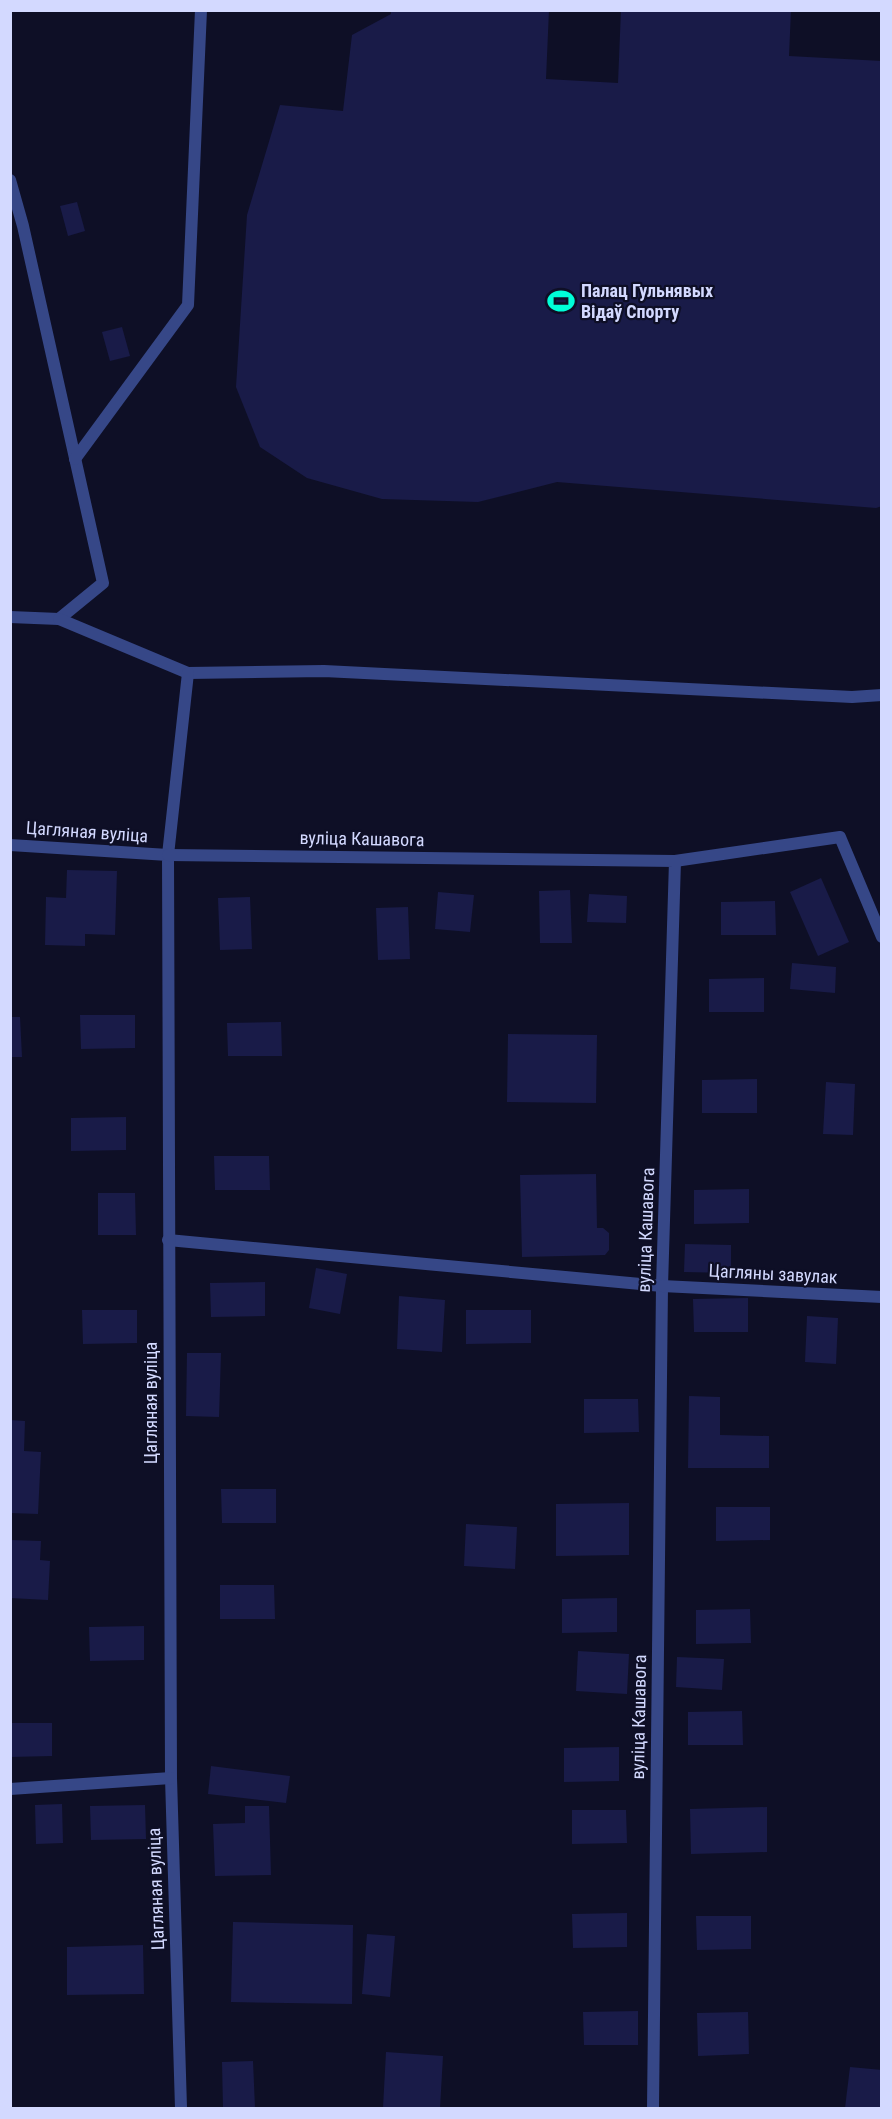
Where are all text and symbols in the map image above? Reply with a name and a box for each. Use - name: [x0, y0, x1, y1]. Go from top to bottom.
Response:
- place label: Палац Гульнявых Відаў Спорту: [581, 280, 713, 322]
- sports icon: Палац Гульнявых Відаў Спорту: [546, 286, 576, 316]
- street label: Цагляная вуліца: [25, 817, 149, 846]
- street label: вуліца Кашавога: [299, 827, 425, 850]
- street label: вуліца Кашавога: [633, 1167, 658, 1293]
- street label: Цагляны завулак: [708, 1260, 838, 1287]
- street label: Цагляная вуліца: [140, 1342, 161, 1464]
- street label: вуліца Кашавога: [627, 1654, 650, 1780]
- street label: Цагляная вуліца: [143, 1827, 168, 1951]

